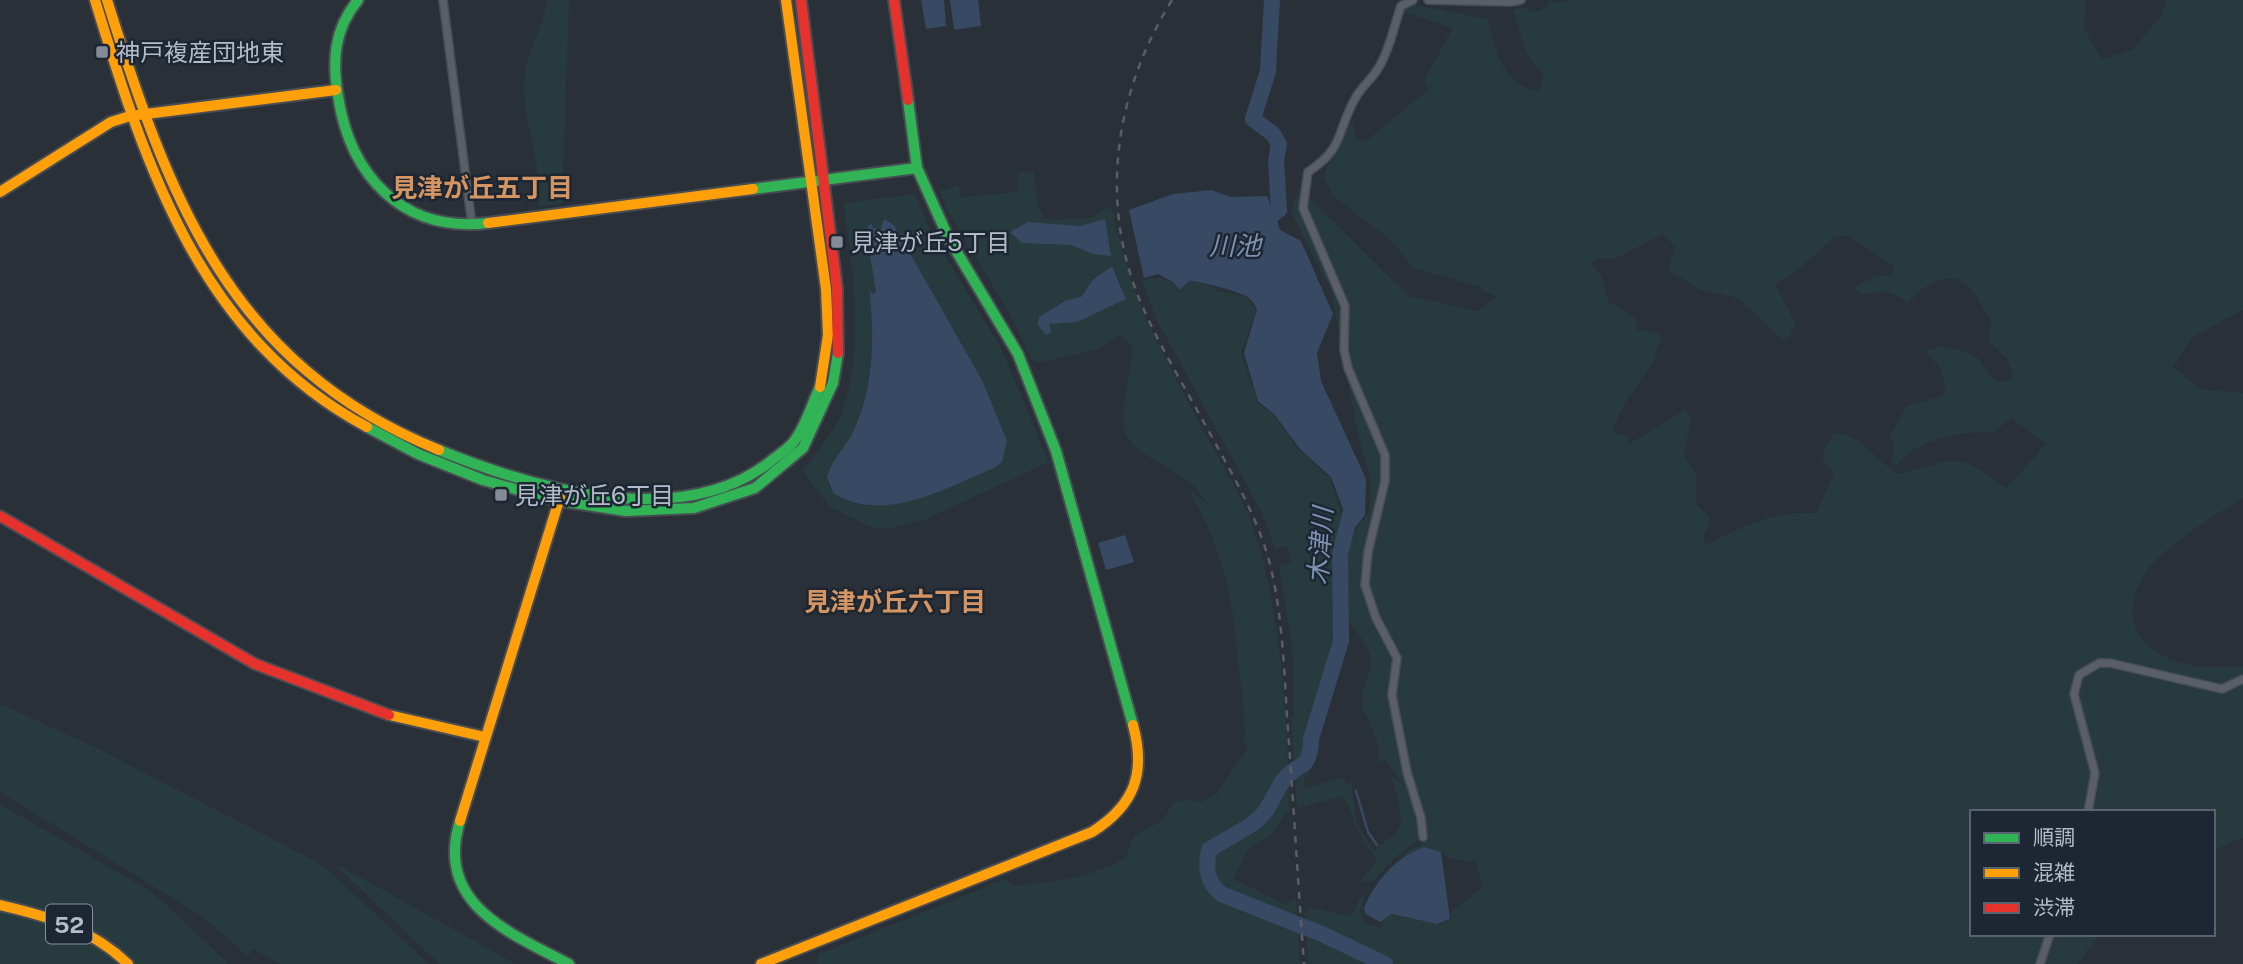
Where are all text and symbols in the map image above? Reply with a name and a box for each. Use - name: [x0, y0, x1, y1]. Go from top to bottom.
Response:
- place label: 神戸複産団地東: [116, 38, 284, 66]
- marker: 神戸複産団地東: [94, 44, 110, 60]
- district label: 見津が丘五丁目: [391, 172, 573, 203]
- place label: 見津が丘5丁目: [851, 228, 1010, 256]
- water label: 川池: [1209, 230, 1264, 261]
- marker: 見津が丘5丁目: [829, 234, 845, 250]
- place label: 見津が丘6丁目: [515, 481, 674, 509]
- marker: 見津が丘6丁目: [493, 487, 509, 503]
- water label: 木津川: [1302, 503, 1338, 586]
- district label: 見津が丘六丁目: [804, 586, 986, 617]
- legend: [1970, 810, 2215, 936]
- text: 順調: [2033, 825, 2075, 850]
- text: 混雑: [2033, 860, 2075, 885]
- text: 渋滞: [2033, 895, 2075, 920]
- road number: 52: [46, 904, 92, 944]

